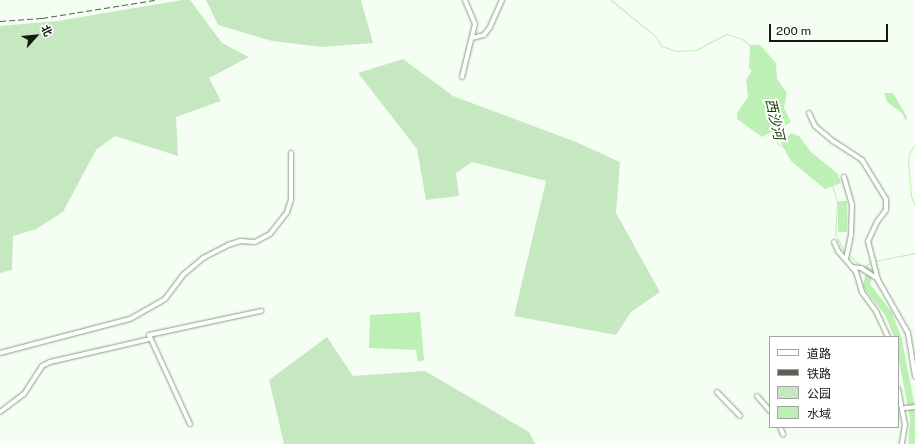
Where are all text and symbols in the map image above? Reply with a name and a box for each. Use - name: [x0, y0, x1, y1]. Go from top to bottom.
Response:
- north arrow: [16, 16, 56, 56]
- scale bar: [771, 16, 890, 42]
- text: 北: [39, 23, 55, 38]
- text: 200 m: [776, 24, 811, 38]
- water label: 西沙河: [762, 97, 788, 141]
- legend: [769, 336, 899, 428]
- text: 道路: [807, 347, 831, 361]
- text: 铁路: [807, 367, 831, 381]
- text: 公园: [807, 387, 831, 401]
- text: 水域: [807, 407, 831, 421]

